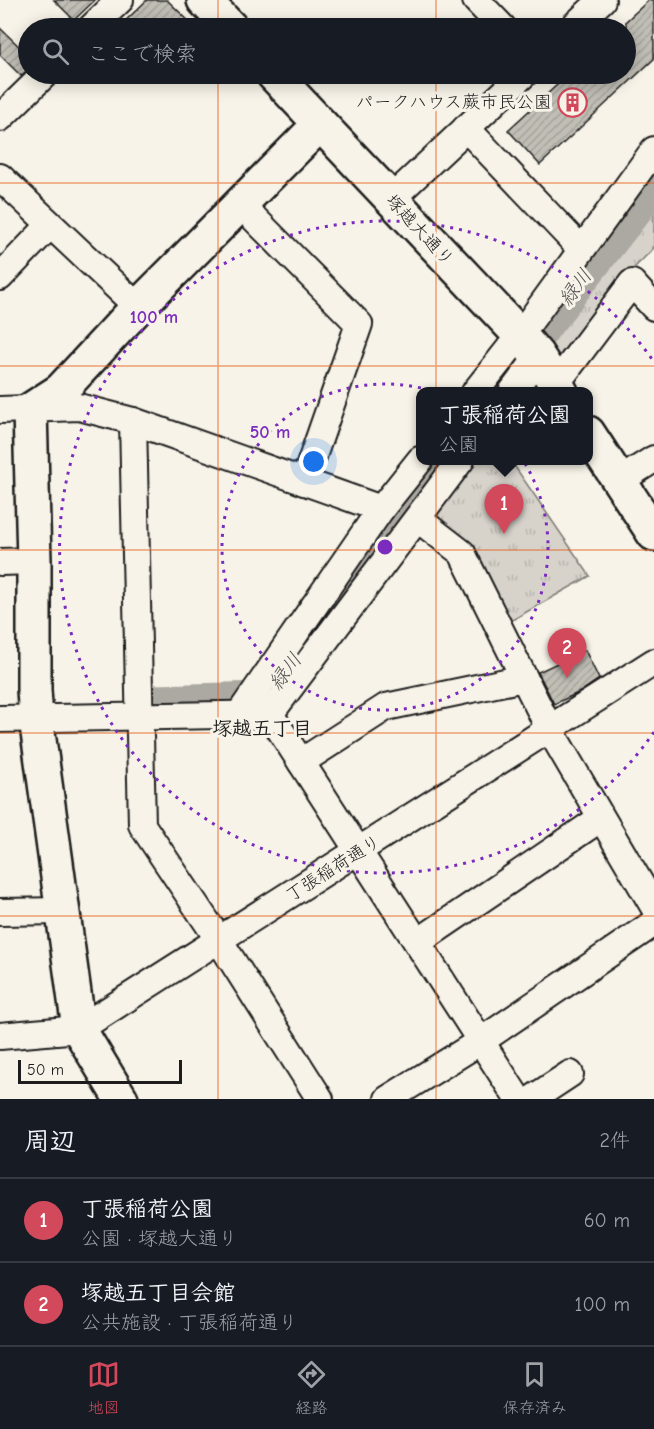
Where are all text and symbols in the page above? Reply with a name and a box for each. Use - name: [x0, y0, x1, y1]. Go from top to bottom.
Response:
- search box: [18, 18, 636, 84]
- icon: search: [39, 35, 72, 68]
- text: ここで検索: [87, 41, 197, 67]
- building icon: パークハウス蕨市民公園: [557, 86, 589, 118]
- place label: パークハウス蕨市民公園: [355, 92, 552, 113]
- street label: 塚越大通り: [381, 190, 458, 270]
- water label: 緑川: [554, 264, 597, 310]
- text: 100 m: [130, 307, 178, 328]
- popup: [416, 387, 593, 465]
- text: 丁張稲荷公園: [438, 402, 571, 428]
- text: 50 m: [250, 422, 290, 443]
- text: 公園: [438, 433, 478, 456]
- your location: [299, 447, 328, 476]
- pin: 1: [484, 484, 524, 534]
- centre of rings: [375, 537, 395, 557]
- pin: 2: [548, 628, 586, 678]
- water label: 緑川: [264, 648, 307, 694]
- district label: 塚越五丁目: [212, 717, 312, 740]
- street label: 丁張稲荷通り: [282, 831, 385, 906]
- scale bar: [18, 1057, 182, 1084]
- text: 50 m: [27, 1061, 64, 1079]
- text: 周辺: [24, 1127, 76, 1157]
- text: 2件: [600, 1129, 630, 1152]
- text: 丁張稲荷公園: [81, 1196, 213, 1222]
- text: 1: [40, 1209, 47, 1232]
- text: 60 m: [584, 1209, 630, 1232]
- text: 公園 · 塚越大通り: [81, 1227, 238, 1250]
- text: 塚越五丁目会館: [81, 1280, 235, 1306]
- text: 2: [39, 1293, 48, 1316]
- text: 100 m: [575, 1293, 630, 1316]
- text: 公共施設 · 丁張稲荷通り: [81, 1311, 298, 1334]
- tab: 地図: [87, 1358, 120, 1418]
- tab: 経路: [295, 1358, 328, 1418]
- tab: 保存済み: [503, 1358, 567, 1418]

